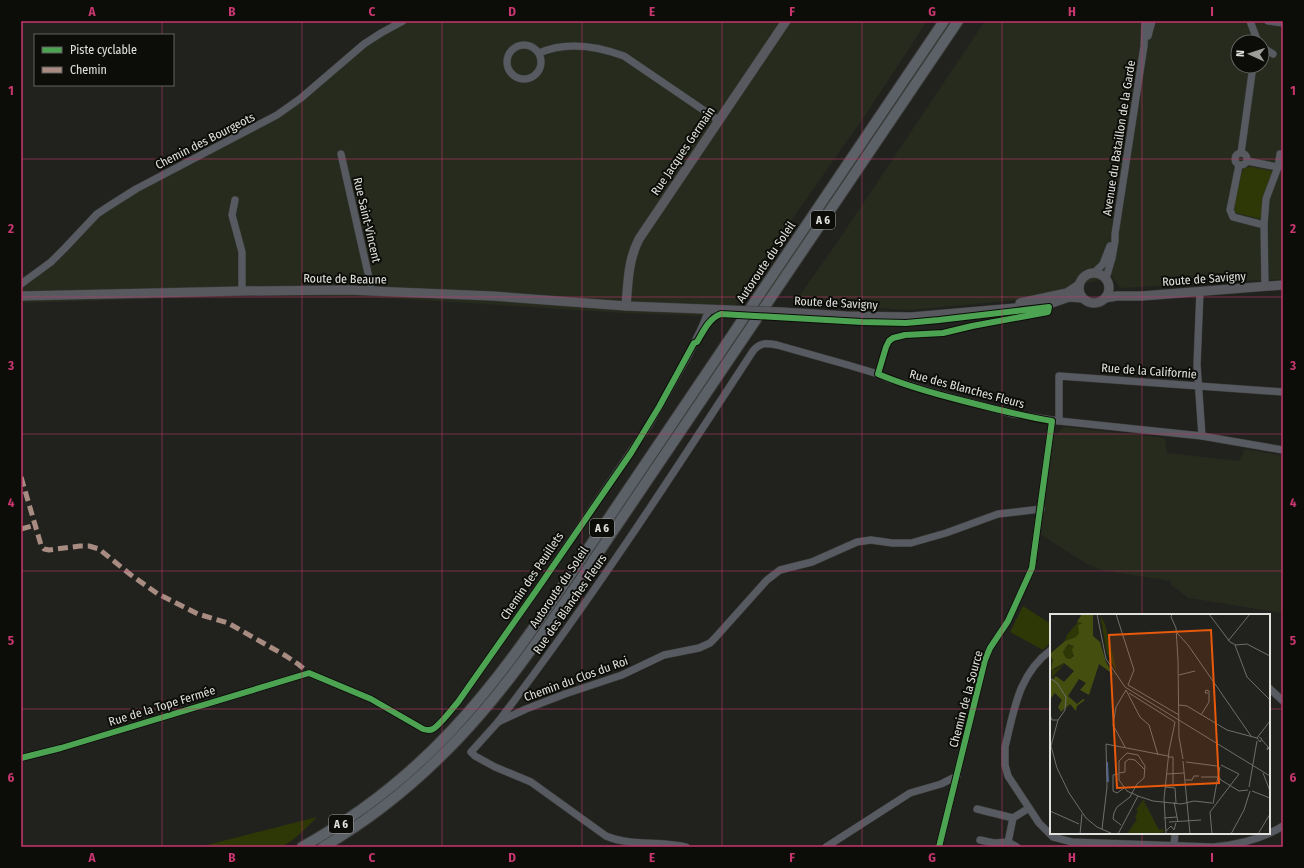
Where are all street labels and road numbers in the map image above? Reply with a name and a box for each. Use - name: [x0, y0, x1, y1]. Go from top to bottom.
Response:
- street label: Avenue du Bataillon de la Garde: [1100, 59, 1138, 217]
- street label: Rue Jacques Germain: [648, 104, 718, 198]
- street label: Chemin des Bourgeots: [153, 110, 257, 172]
- street label: Rue Saint-Vincent: [350, 176, 384, 264]
- road number: A 6: [811, 211, 835, 229]
- street label: Autoroute du Soleil: [734, 219, 798, 305]
- street label: Route de Savigny: [1162, 269, 1247, 289]
- street label: Route de Beaune: [303, 271, 387, 287]
- street label: Route de Savigny: [794, 294, 879, 312]
- street label: Rue de la Californie: [1101, 361, 1197, 381]
- street label: Rue des Blanches Fleurs: [908, 367, 1026, 411]
- road number: A 6: [590, 519, 614, 537]
- street label: Chemin des Peuillets: [498, 530, 566, 622]
- street label: Autoroute du Soleil: [527, 544, 591, 630]
- street label: Rue des Blanches Fleurs: [530, 551, 610, 657]
- street label: Chemin de la Source: [946, 649, 986, 749]
- street label: Chemin du Clos du Roi: [522, 654, 630, 704]
- street label: Rue de la Tope Fermée: [107, 683, 217, 729]
- road number: A 6: [329, 815, 353, 833]

